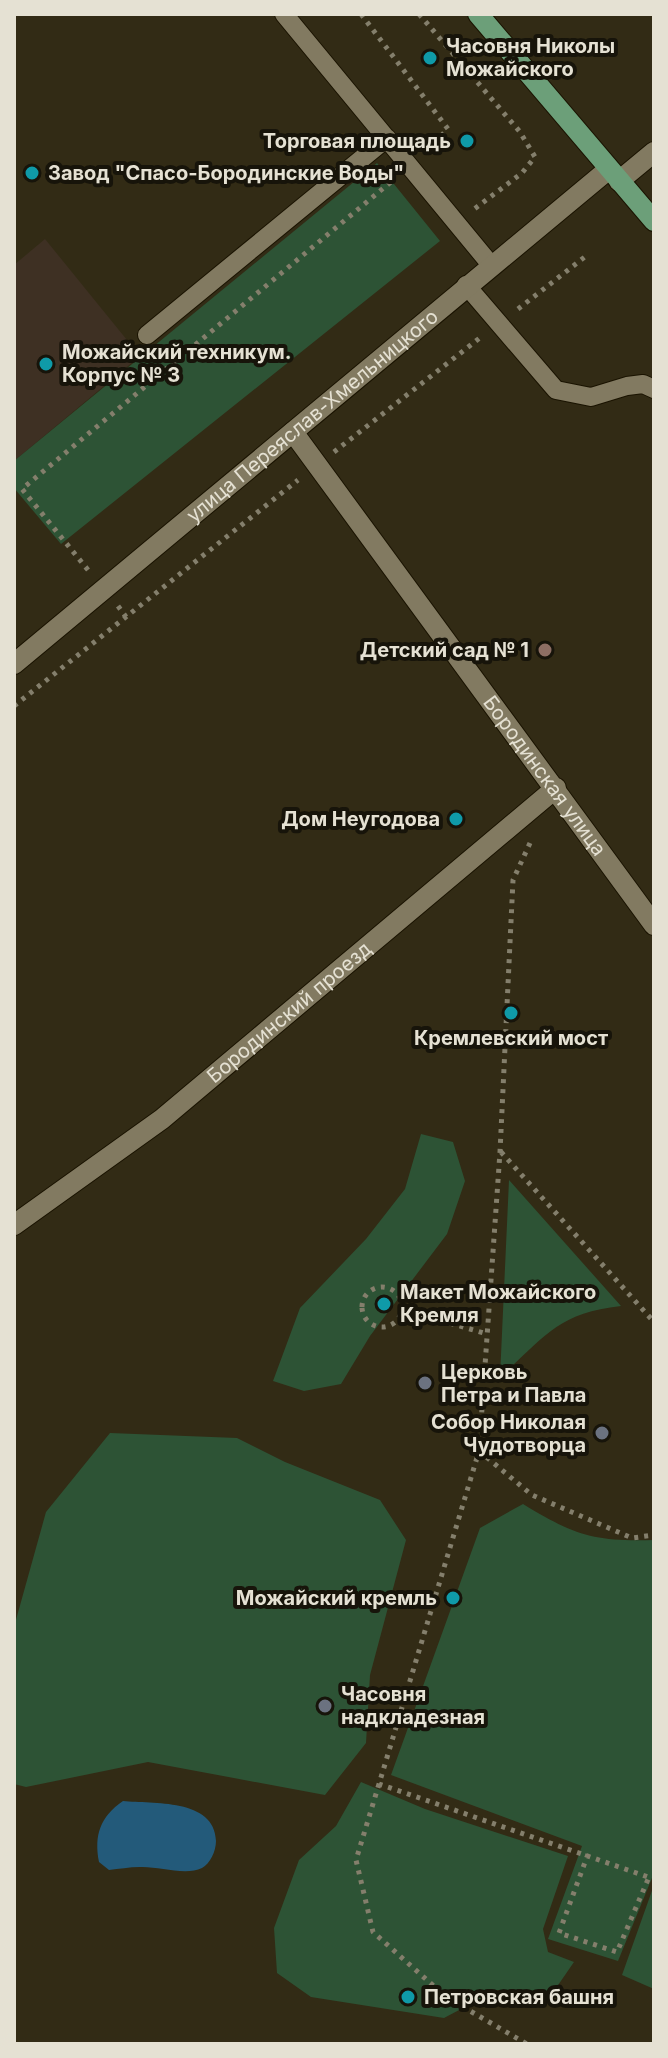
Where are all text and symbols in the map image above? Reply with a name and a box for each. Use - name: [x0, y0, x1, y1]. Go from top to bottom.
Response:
- place label: Часовня Николы Можайского: [446, 34, 615, 81]
- marker: Часовня Николы Можайского: [421, 49, 439, 67]
- place label: Торговая площадь: [263, 129, 451, 153]
- marker: Торговая площадь: [458, 132, 476, 150]
- place label: Завод "Спасо-Бородинские Воды": [48, 161, 404, 185]
- marker: Завод "Спасо-Бородинские Воды": [23, 164, 41, 182]
- street label: улица Переяслав-Хмельницкого: [182, 304, 443, 527]
- place label: Можайский техникум. Корпус № 3: [62, 340, 291, 387]
- marker: Можайский техникум. Корпус № 3: [37, 355, 55, 373]
- place label: Детский сад № 1: [360, 638, 529, 662]
- marker: Детский сад № 1: [536, 641, 554, 659]
- street label: Бородинская улица: [478, 691, 611, 860]
- place label: Дом Неугодова: [281, 807, 440, 831]
- marker: Дом Неугодова: [447, 810, 465, 828]
- street label: Бородинский проезд: [202, 936, 376, 1088]
- marker: Кремлевский мост: [502, 1004, 520, 1022]
- place label: Кремлевский мост: [414, 1026, 608, 1050]
- place label: Макет Можайского Кремля: [400, 1280, 596, 1327]
- marker: Макет Можайского Кремля: [375, 1295, 393, 1313]
- place label: Церковь Петра и Павла: [441, 1360, 586, 1407]
- marker: Церковь Петра и Павла: [416, 1374, 434, 1392]
- place label: Собор Николая Чудотворца: [431, 1410, 586, 1457]
- marker: Собор Николая Чудотворца: [593, 1424, 611, 1442]
- place label: Можайский кремль: [236, 1586, 437, 1610]
- marker: Можайский кремль: [444, 1589, 462, 1607]
- place label: Часовня надкладезная: [341, 1682, 485, 1729]
- marker: Часовня надкладезная: [316, 1697, 334, 1715]
- place label: Петровская башня: [424, 1985, 614, 2009]
- marker: Петровская башня: [399, 1988, 417, 2006]

